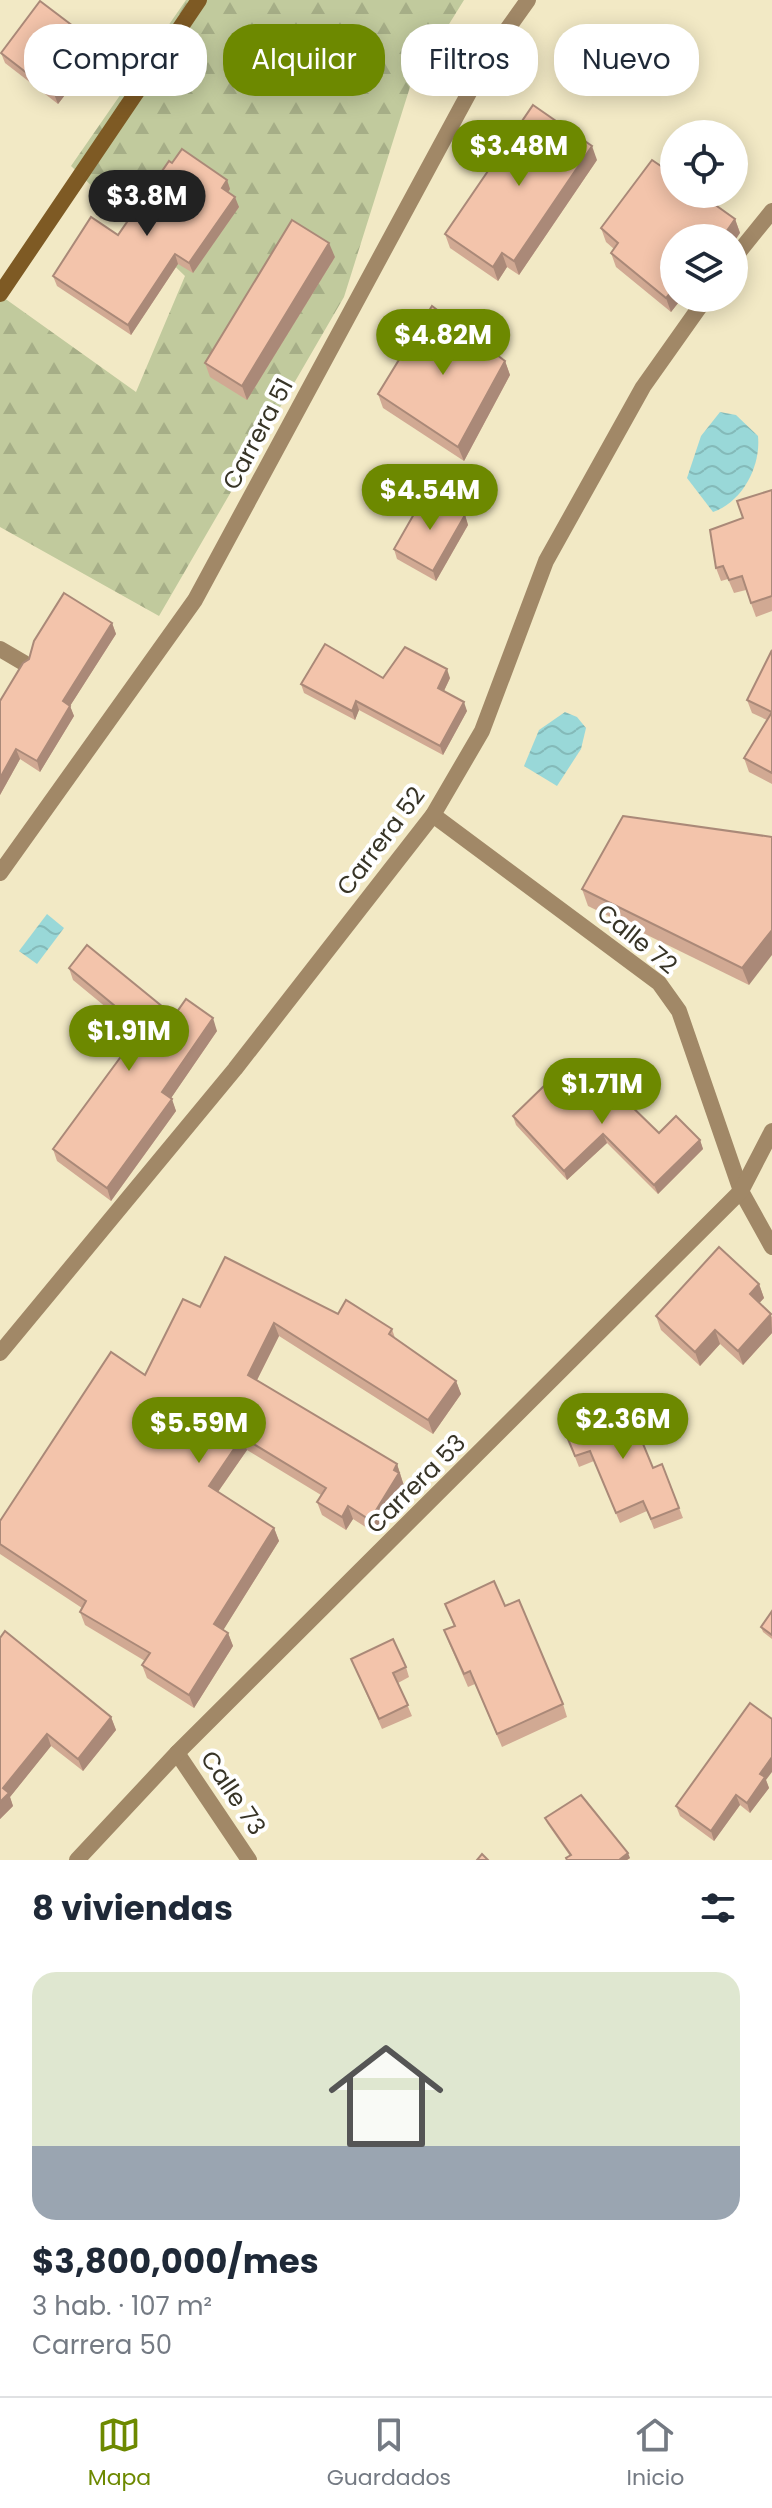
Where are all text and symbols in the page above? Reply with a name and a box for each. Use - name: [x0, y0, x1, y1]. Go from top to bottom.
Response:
- chip: Comprar: [24, 24, 207, 96]
- chip: Alquilar: [223, 24, 385, 96]
- chip: Filtros: [401, 24, 538, 96]
- chip: Nuevo: [554, 24, 699, 96]
- pin: $3.48M: [454, 120, 584, 188]
- map controls: [660, 120, 748, 312]
- button: locate: [660, 120, 748, 208]
- text: $3.48M: [470, 128, 568, 164]
- pin: $3.8M: [91, 170, 203, 238]
- text: $3.8M: [107, 178, 187, 214]
- button: layers: [660, 224, 748, 312]
- pin: $4.82M: [378, 309, 508, 377]
- text: $4.82M: [394, 317, 492, 353]
- street label: Carrera 51: [214, 372, 301, 495]
- pin: $4.54M: [365, 464, 495, 532]
- text: $4.54M: [380, 472, 480, 508]
- street label: Carrera 52: [329, 780, 432, 902]
- street label: Calle 72: [590, 896, 685, 981]
- pin: $1.91M: [64, 1005, 194, 1073]
- text: $1.91M: [87, 1013, 171, 1049]
- pin: $1.71M: [537, 1058, 667, 1126]
- text: $1.71M: [561, 1066, 643, 1102]
- pin: $2.36M: [558, 1393, 688, 1461]
- pin: $5.59M: [134, 1397, 264, 1465]
- text: $2.36M: [575, 1401, 671, 1437]
- text: $5.59M: [150, 1405, 248, 1441]
- street label: Carrera 53: [359, 1427, 473, 1541]
- street label: Calle 73: [193, 1744, 274, 1841]
- text: 8 viviendas: [32, 1884, 233, 1932]
- icon: filters: [696, 1886, 740, 1930]
- icon: home: [314, 2024, 458, 2168]
- text: $3,800,000/mes: [32, 2237, 319, 2285]
- text: 3 hab. · 107 m²: [32, 2288, 212, 2324]
- text: Carrera 50: [32, 2327, 172, 2363]
- tab: Mapa: [88, 2413, 151, 2494]
- tab: Guardados: [327, 2413, 451, 2494]
- tab: Inicio: [627, 2413, 684, 2494]

